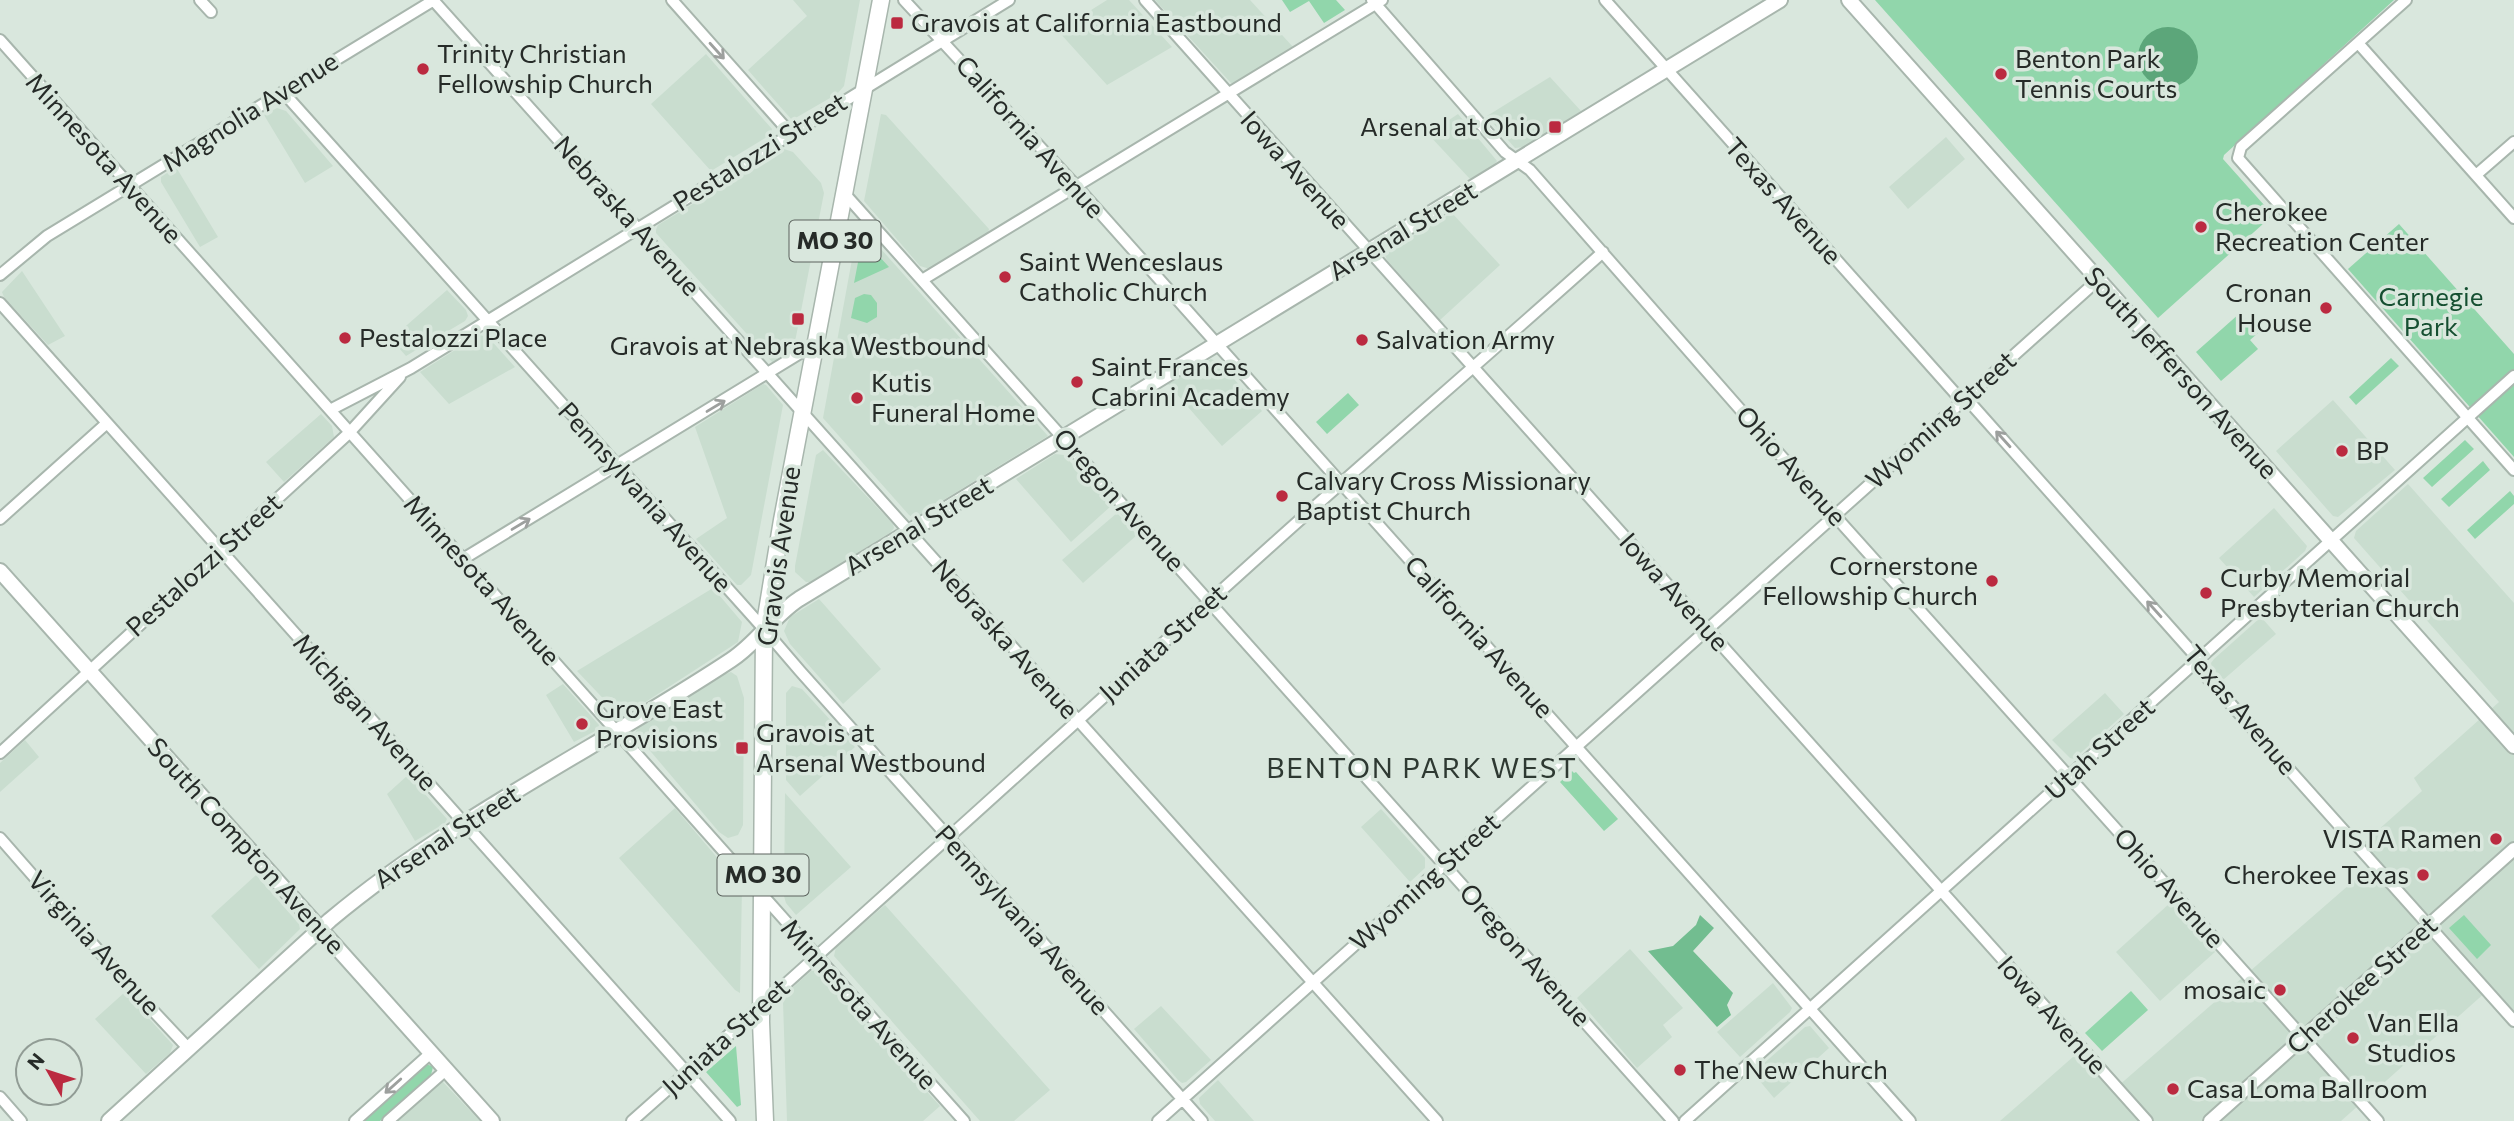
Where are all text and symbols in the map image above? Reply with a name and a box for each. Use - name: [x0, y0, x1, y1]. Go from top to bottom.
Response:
- place label: Gravois at California Eastbound: [911, 6, 1282, 37]
- marker: Gravois at California Eastbound: [889, 15, 905, 31]
- place label: Trinity Christian Fellowship Church: [437, 37, 653, 98]
- one-way arrow: [709, 42, 725, 60]
- place label: Benton Park Tennis Courts: [2015, 42, 2177, 103]
- street label: Magnolia Avenue: [156, 44, 343, 177]
- street label: California Avenue: [950, 49, 1112, 223]
- marker: Trinity Christian Fellowship Church: [415, 61, 431, 77]
- street label: Minnesota Avenue: [21, 66, 190, 248]
- marker: Benton Park Tennis Courts: [1993, 66, 2009, 82]
- street label: Pestalozzi Street: [667, 85, 852, 217]
- street label: Iowa Avenue: [1235, 104, 1357, 234]
- place label: Arsenal at Ohio: [1360, 110, 1541, 141]
- marker: Arsenal at Ohio: [1547, 119, 1563, 135]
- street label: Nebraska Avenue: [548, 129, 708, 301]
- street label: Texas Avenue: [1719, 130, 1849, 270]
- street label: Arsenal Street: [1323, 173, 1482, 286]
- place label: Cherokee Recreation Center: [2215, 195, 2429, 256]
- marker: Cherokee Recreation Center: [2193, 219, 2209, 235]
- road number: MO 30: [790, 221, 880, 262]
- place label: Saint Wenceslaus Catholic Church: [1019, 245, 1223, 306]
- street label: South Jefferson Avenue: [2079, 260, 2285, 484]
- marker: Saint Wenceslaus Catholic Church: [997, 269, 1013, 285]
- place label: Cronan House: [2225, 276, 2312, 337]
- park label: Carnegie Park: [2379, 280, 2483, 341]
- marker: Cronan House: [2318, 300, 2334, 316]
- marker: Gravois at Nebraska Westbound: [790, 311, 806, 327]
- place label: Pestalozzi Place: [359, 321, 547, 352]
- place label: Salvation Army: [1376, 323, 1555, 354]
- place label: Gravois at Nebraska Westbound: [610, 329, 986, 360]
- marker: Pestalozzi Place: [337, 330, 353, 346]
- marker: Salvation Army: [1354, 332, 1370, 348]
- street label: Wyoming Street: [1859, 343, 2021, 494]
- place label: Saint Frances Cabrini Academy: [1091, 350, 1290, 411]
- place label: Kutis Funeral Home: [871, 366, 1035, 427]
- marker: Saint Frances Cabrini Academy: [1069, 374, 1085, 390]
- marker: Kutis Funeral Home: [849, 390, 865, 406]
- street label: Pennsylvania Avenue: [553, 395, 739, 597]
- one-way arrow: [706, 399, 726, 413]
- street label: Ohio Avenue: [1730, 399, 1854, 531]
- street label: Oregon Avenue: [1048, 421, 1192, 577]
- one-way arrow: [1995, 430, 2011, 448]
- place label: BP: [2356, 434, 2389, 465]
- marker: BP: [2334, 443, 2350, 459]
- street label: Gravois Avenue: [750, 464, 805, 648]
- place label: Calvary Cross Missionary Baptist Church: [1296, 464, 1591, 525]
- street label: Arsenal Street: [839, 468, 998, 581]
- street label: Pestalozzi Street: [119, 486, 287, 642]
- street label: Minnesota Avenue: [399, 488, 568, 670]
- marker: Calvary Cross Missionary Baptist Church: [1274, 488, 1290, 504]
- one-way arrow: [511, 516, 531, 530]
- street label: Iowa Avenue: [1614, 526, 1736, 656]
- street label: California Avenue: [1399, 549, 1561, 723]
- place label: Cornerstone Fellowship Church: [1762, 549, 1978, 610]
- street label: Nebraska Avenue: [926, 552, 1086, 724]
- place label: Curby Memorial Presbyterian Church: [2220, 561, 2460, 622]
- marker: Cornerstone Fellowship Church: [1984, 573, 2000, 589]
- street label: Juniata Street: [1092, 577, 1232, 707]
- marker: Curby Memorial Presbyterian Church: [2198, 585, 2214, 601]
- one-way arrow: [2146, 600, 2162, 618]
- street label: Michigan Avenue: [288, 626, 445, 796]
- street label: Texas Avenue: [2178, 638, 2304, 780]
- street label: Utah Street: [2038, 691, 2160, 805]
- place label: Grove East Provisions: [596, 692, 723, 753]
- marker: Grove East Provisions: [574, 716, 590, 732]
- place label: Gravois at Arsenal Westbound: [756, 716, 986, 777]
- street label: South Compton Avenue: [142, 731, 352, 959]
- marker: Gravois at Arsenal Westbound: [734, 740, 750, 756]
- district label: BENTON PARK WEST: [1266, 750, 1578, 784]
- street label: Arsenal Street: [368, 777, 525, 894]
- street label: Wyoming Street: [1343, 805, 1505, 956]
- street label: Pennsylvania Avenue: [930, 818, 1116, 1020]
- street label: Ohio Avenue: [2108, 821, 2232, 953]
- place label: VISTA Ramen: [2322, 822, 2482, 853]
- marker: VISTA Ramen: [2488, 831, 2504, 847]
- road number: MO 30: [718, 854, 808, 896]
- place label: Cherokee Texas: [2224, 858, 2409, 889]
- street label: Virginia Avenue: [23, 864, 168, 1020]
- marker: Cherokee Texas: [2415, 867, 2431, 883]
- street label: Oregon Avenue: [1454, 876, 1598, 1032]
- street label: Cherokee Street: [2280, 908, 2442, 1059]
- street label: Minnesota Avenue: [776, 912, 945, 1094]
- street label: Iowa Avenue: [1992, 949, 2114, 1079]
- street label: Juniata Street: [655, 971, 795, 1101]
- place label: mosaic: [2183, 973, 2266, 1004]
- marker: mosaic: [2272, 982, 2288, 998]
- place label: Van Ella Studios: [2367, 1006, 2459, 1067]
- marker: Van Ella Studios: [2345, 1030, 2361, 1046]
- north arrow: [14, 1037, 84, 1107]
- text: N: [22, 1048, 49, 1074]
- place label: The New Church: [1694, 1053, 1888, 1084]
- marker: The New Church: [1672, 1062, 1688, 1078]
- place label: Casa Loma Ballroom: [2187, 1072, 2428, 1103]
- one-way arrow: [385, 1078, 403, 1094]
- marker: Casa Loma Ballroom: [2165, 1081, 2181, 1097]

